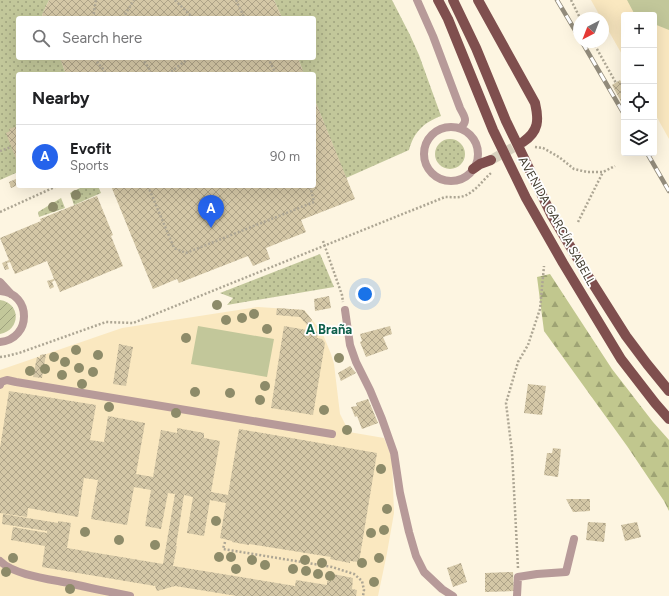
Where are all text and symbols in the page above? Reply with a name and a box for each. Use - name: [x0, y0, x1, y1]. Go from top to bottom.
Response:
- north arrow: [573, 12, 609, 48]
- map controls: [621, 12, 657, 156]
- button: +: [621, 12, 657, 48]
- search box: [16, 16, 316, 60]
- icon: search: [30, 27, 52, 49]
- text: Search here: [62, 29, 142, 47]
- button: −: [621, 48, 657, 84]
- button: locate: [621, 84, 657, 120]
- text: Nearby: [32, 88, 90, 108]
- button: layers: [621, 120, 657, 156]
- text: Evofit: [70, 140, 112, 158]
- text: A: [40, 149, 50, 164]
- text: 90 m: [270, 149, 300, 164]
- street label: AVENIDA GARCÍA SABELL: [516, 154, 599, 288]
- text: Sports: [70, 158, 109, 173]
- pin: A: [198, 195, 224, 228]
- your location: [355, 284, 375, 304]
- district label: A Braña: [306, 322, 352, 337]

